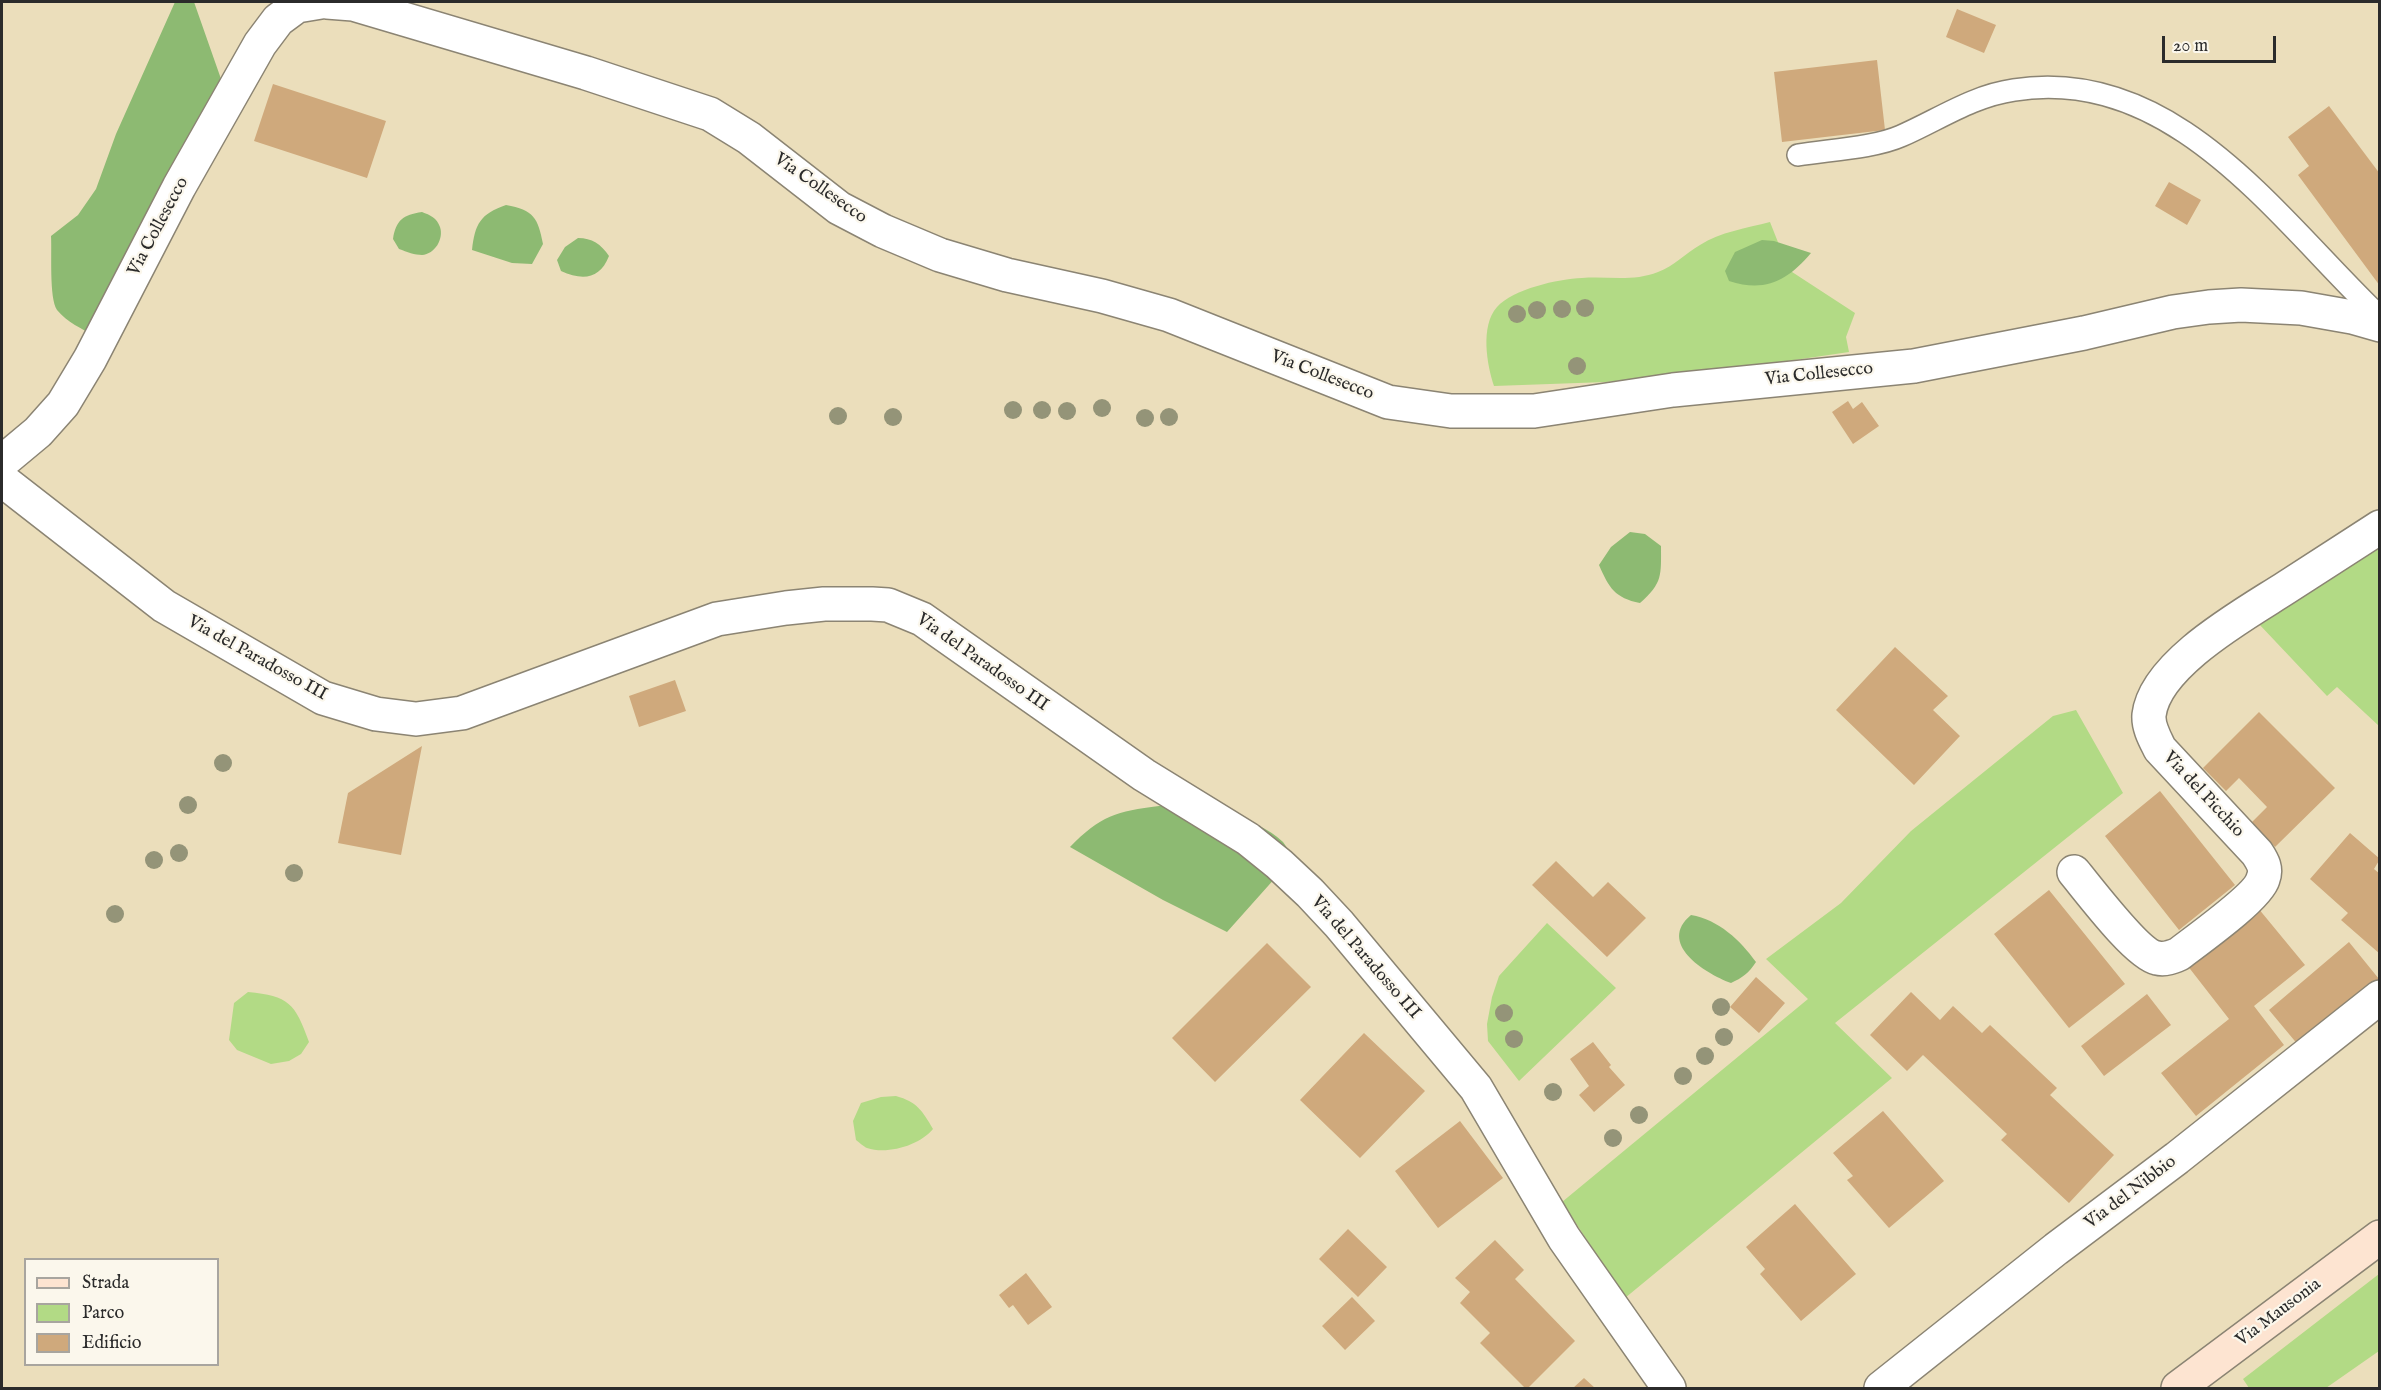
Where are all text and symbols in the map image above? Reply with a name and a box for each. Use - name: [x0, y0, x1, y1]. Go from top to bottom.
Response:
- scale bar: [2165, 24, 2279, 62]
- text: 20 m: [2173, 35, 2208, 58]
- street label: Via Collesecco: [769, 149, 871, 229]
- street label: Via Collesecco: [124, 174, 194, 280]
- street label: Via Collesecco: [1267, 346, 1377, 406]
- street label: Via Collesecco: [1764, 359, 1874, 391]
- street label: Via del Paradosso III: [912, 609, 1052, 717]
- street label: Via del Paradosso III: [183, 612, 331, 706]
- street label: Via del Picchio: [2158, 748, 2248, 842]
- street label: Via del Paradosso III: [1306, 892, 1424, 1024]
- street label: Via del Nibbio: [2081, 1152, 2181, 1234]
- legend: [24, 1258, 219, 1366]
- text: Strada: [82, 1272, 129, 1295]
- street label: Via Mausonia: [2232, 1274, 2326, 1352]
- text: Parco: [82, 1302, 124, 1325]
- text: Edificio: [82, 1332, 142, 1355]

